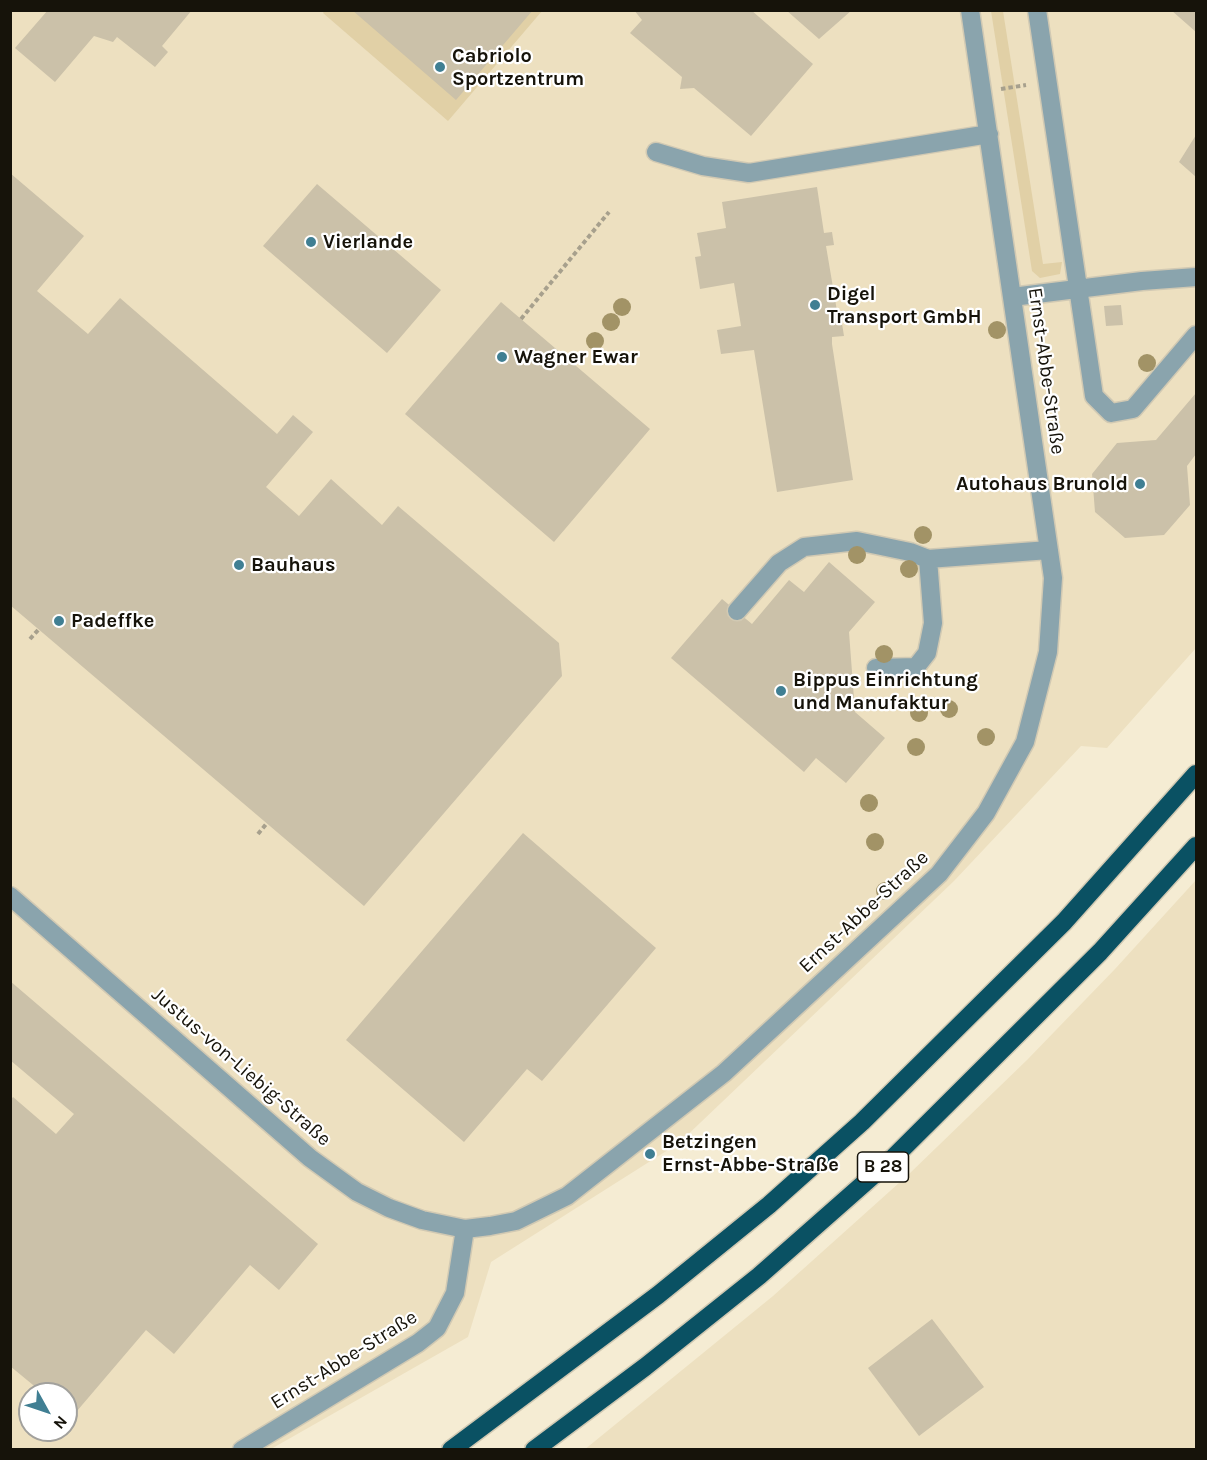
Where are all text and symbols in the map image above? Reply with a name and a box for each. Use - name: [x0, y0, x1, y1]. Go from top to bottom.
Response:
- place label: Cabriolo Sportzentrum: [452, 44, 584, 91]
- marker: Cabriolo Sportzentrum: [433, 60, 447, 74]
- place label: Vierlande: [323, 230, 413, 254]
- marker: Vierlande: [304, 235, 318, 249]
- place label: Digel Transport GmbH: [827, 282, 982, 329]
- street label: Ernst-Abbe-Straße: [1022, 286, 1070, 456]
- marker: Digel Transport GmbH: [808, 298, 822, 312]
- place label: Wagner Ewar: [514, 345, 638, 369]
- marker: Wagner Ewar: [495, 350, 509, 364]
- place label: Autohaus Brunold: [956, 472, 1128, 496]
- marker: Autohaus Brunold: [1133, 477, 1147, 491]
- place label: Bauhaus: [251, 553, 335, 577]
- marker: Bauhaus: [232, 558, 246, 572]
- place label: Padeffke: [71, 609, 154, 633]
- marker: Padeffke: [52, 614, 66, 628]
- place label: Bippus Einrichtung und Manufaktur: [793, 668, 978, 715]
- marker: Bippus Einrichtung und Manufaktur: [774, 684, 788, 698]
- street label: Ernst-Abbe-Straße: [794, 846, 934, 978]
- street label: Justus-von-Liebig-Straße: [146, 983, 336, 1151]
- place label: Betzingen Ernst-Abbe-Straße: [662, 1130, 839, 1177]
- marker: Betzingen Ernst-Abbe-Straße: [643, 1147, 657, 1161]
- road number: B 28: [858, 1152, 908, 1182]
- street label: Ernst-Abbe-Straße: [266, 1305, 422, 1415]
- north arrow: [18, 1382, 78, 1442]
- text: N: [50, 1412, 72, 1433]

